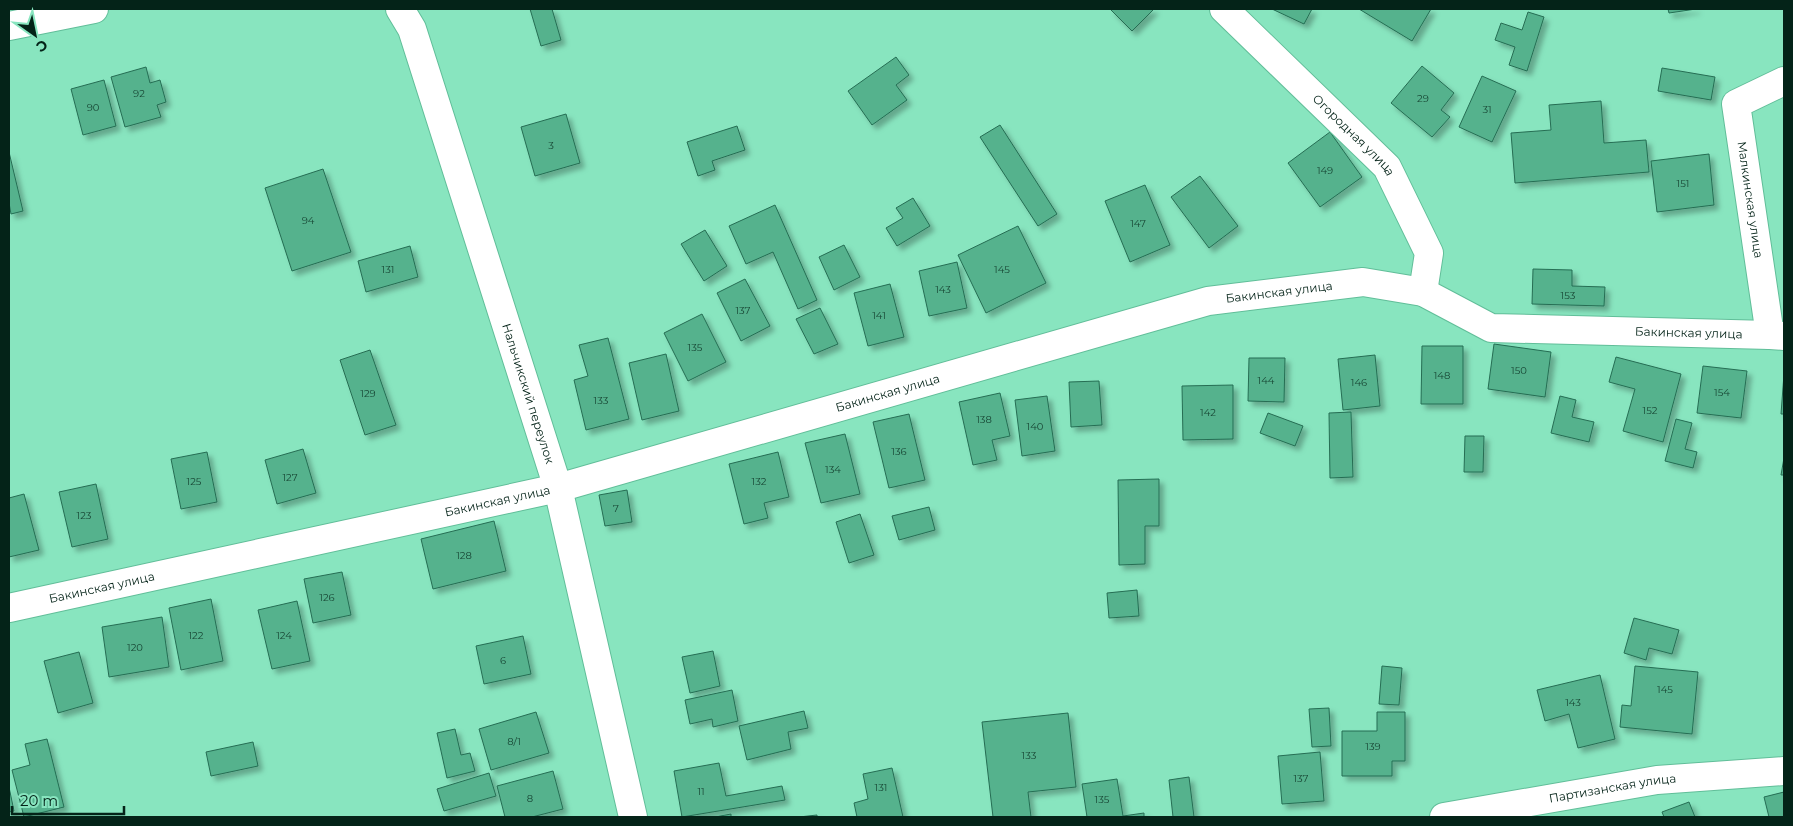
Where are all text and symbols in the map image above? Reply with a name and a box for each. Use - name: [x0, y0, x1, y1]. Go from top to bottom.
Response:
- north arrow: [10, 10, 60, 60]
- text: С: [33, 36, 51, 56]
- house number: 92: [133, 87, 145, 100]
- street label: Огородная улица: [1310, 91, 1398, 178]
- house number: 29: [1417, 92, 1429, 105]
- house number: 90: [87, 101, 100, 114]
- house number: 31: [1482, 103, 1492, 116]
- house number: 3: [548, 139, 554, 152]
- street label: Малкинская улица: [1735, 140, 1767, 259]
- house number: 149: [1317, 164, 1333, 177]
- house number: 151: [1677, 177, 1689, 190]
- house number: 94: [302, 214, 315, 227]
- house number: 147: [1130, 217, 1146, 230]
- house number: 131: [382, 263, 394, 276]
- house number: 145: [994, 263, 1010, 276]
- street label: Бакинская улица: [1225, 278, 1333, 306]
- house number: 143: [935, 283, 951, 296]
- house number: 153: [1561, 289, 1576, 302]
- house number: 137: [735, 304, 751, 317]
- house number: 141: [872, 309, 886, 322]
- street label: Нальчикский переулок: [499, 321, 558, 466]
- street label: Бакинская улица: [1635, 324, 1743, 341]
- house number: 135: [688, 341, 703, 354]
- house number: 150: [1511, 364, 1527, 377]
- house number: 148: [1434, 369, 1450, 382]
- street label: Бакинская улица: [834, 371, 941, 415]
- house number: 144: [1258, 374, 1275, 387]
- house number: 146: [1351, 376, 1367, 389]
- house number: 154: [1714, 386, 1730, 399]
- house number: 129: [360, 387, 376, 400]
- house number: 133: [594, 394, 609, 407]
- house number: 152: [1643, 404, 1658, 417]
- house number: 142: [1200, 406, 1216, 419]
- house number: 138: [976, 413, 992, 426]
- house number: 140: [1027, 420, 1044, 433]
- house number: 136: [891, 445, 907, 458]
- house number: 134: [825, 463, 841, 476]
- house number: 127: [282, 471, 298, 484]
- house number: 125: [187, 475, 202, 488]
- house number: 132: [752, 475, 767, 488]
- street label: Бакинская улица: [443, 482, 552, 520]
- house number: 7: [613, 502, 619, 515]
- house number: 123: [77, 509, 92, 522]
- house number: 128: [456, 549, 472, 562]
- street label: Бакинская улица: [48, 568, 156, 606]
- house number: 126: [319, 591, 335, 604]
- house number: 122: [189, 629, 204, 642]
- house number: 124: [276, 629, 292, 642]
- house number: 120: [127, 641, 143, 654]
- house number: 6: [500, 654, 506, 667]
- house number: 145: [1657, 683, 1673, 696]
- house number: 143: [1565, 696, 1581, 709]
- house number: 8/1: [507, 735, 521, 748]
- house number: 139: [1365, 740, 1381, 753]
- house number: 133: [1022, 749, 1037, 762]
- street label: Партизанская улица: [1548, 771, 1677, 806]
- house number: 137: [1293, 772, 1309, 785]
- house number: 131: [875, 781, 887, 794]
- scale bar: [12, 784, 125, 816]
- house number: 11: [697, 785, 705, 798]
- text: 20 m: [20, 791, 58, 810]
- house number: 8: [527, 792, 533, 805]
- house number: 135: [1095, 793, 1110, 806]

